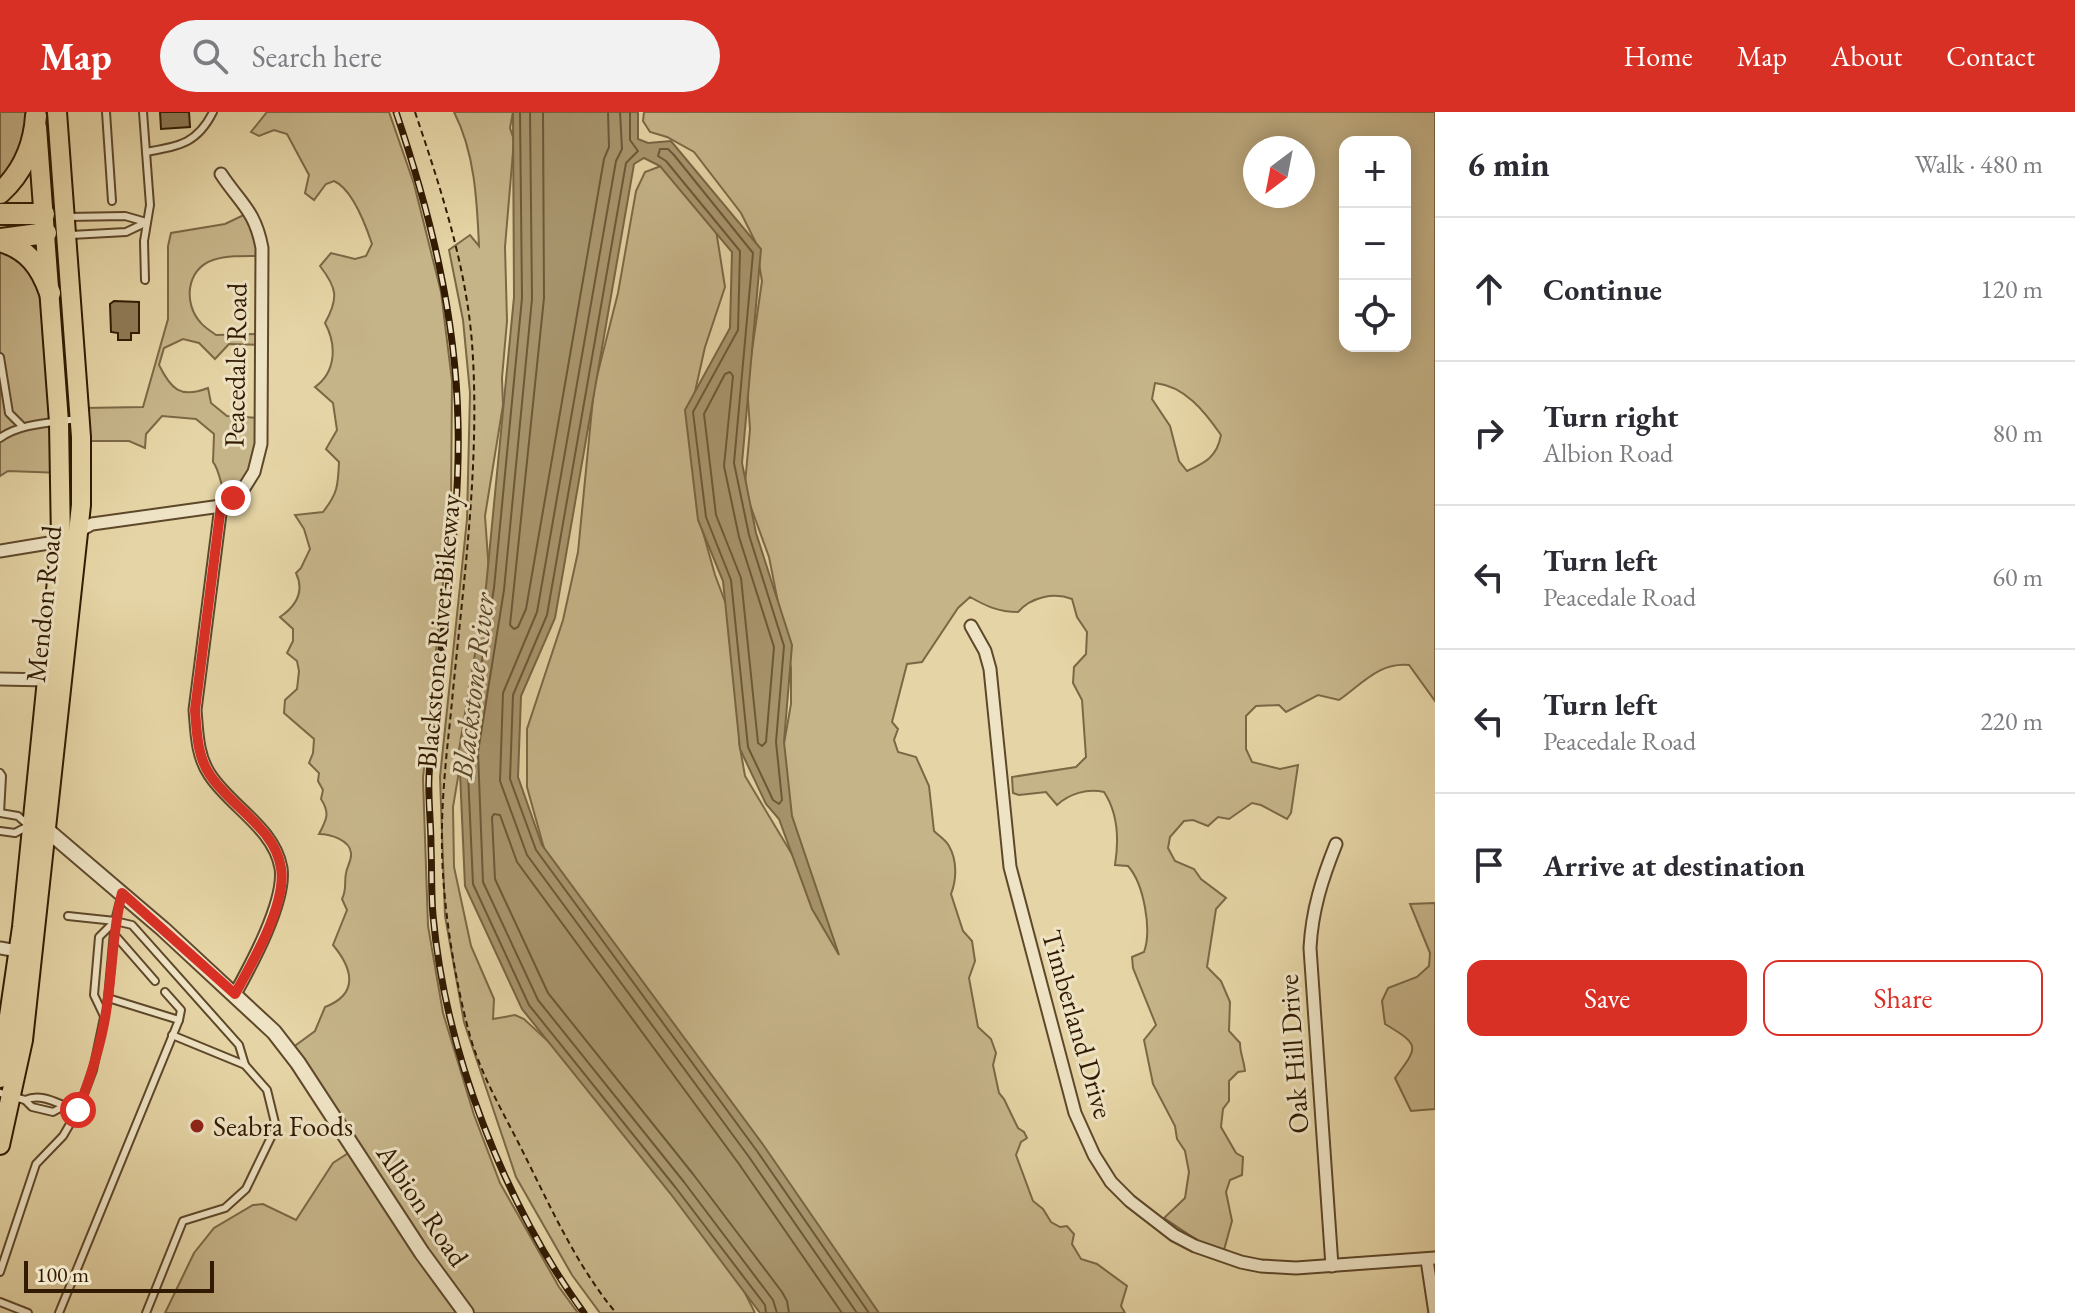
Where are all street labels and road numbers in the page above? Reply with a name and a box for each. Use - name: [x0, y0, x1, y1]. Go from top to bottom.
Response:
- street label: Peacedale Road: [216, 281, 254, 448]
- street label: Blackstone River Bikeway: [408, 492, 468, 770]
- street label: Mendon Road: [17, 523, 69, 684]
- street label: Timberland Drive: [1034, 926, 1122, 1122]
- street label: Oak Hill Drive: [1269, 973, 1317, 1135]
- street label: Albion Road: [368, 1136, 478, 1274]

